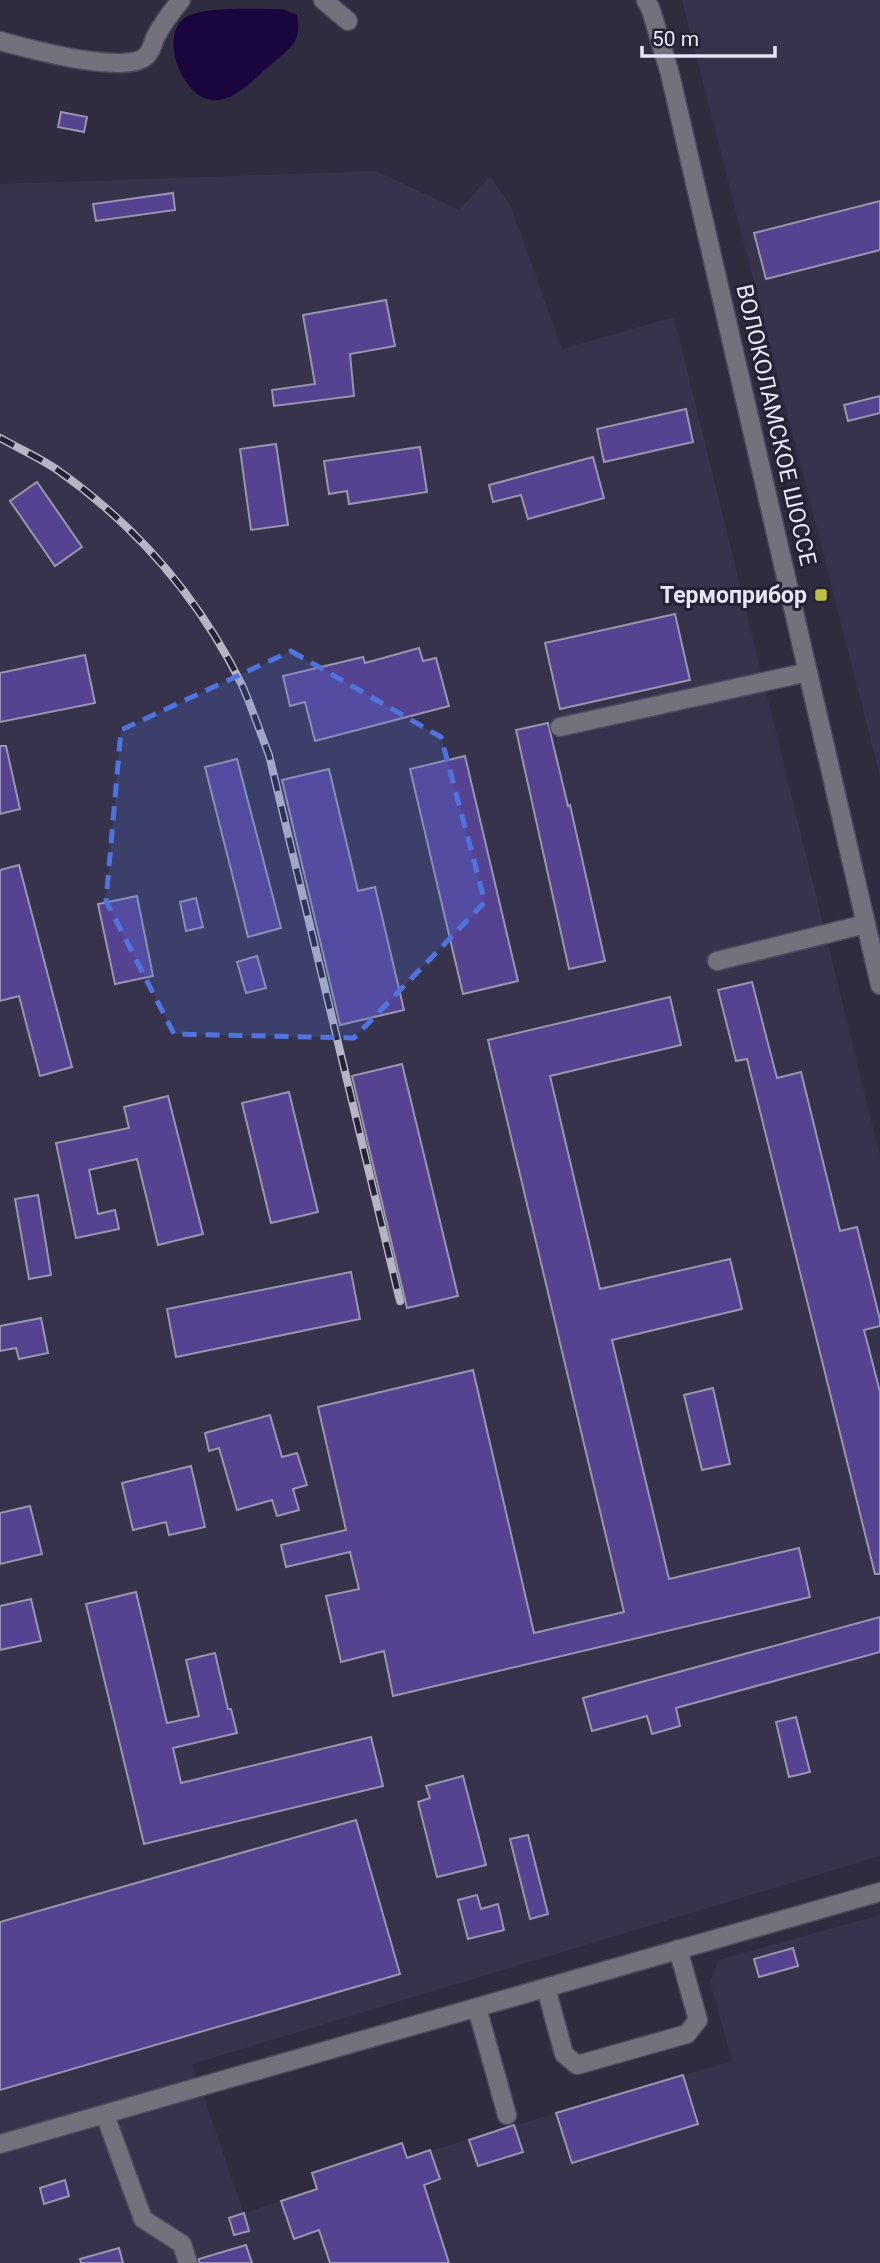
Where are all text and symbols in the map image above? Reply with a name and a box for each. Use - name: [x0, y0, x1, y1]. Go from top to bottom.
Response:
- scale bar: [642, 14, 775, 58]
- text: 50 m: [652, 27, 699, 51]
- street label: ВОЛОКОЛАМСКОЕ ШОССЕ: [730, 282, 822, 568]
- place label: Термоприбор: [660, 582, 807, 609]
- marker: Термоприбор: [813, 587, 829, 603]

